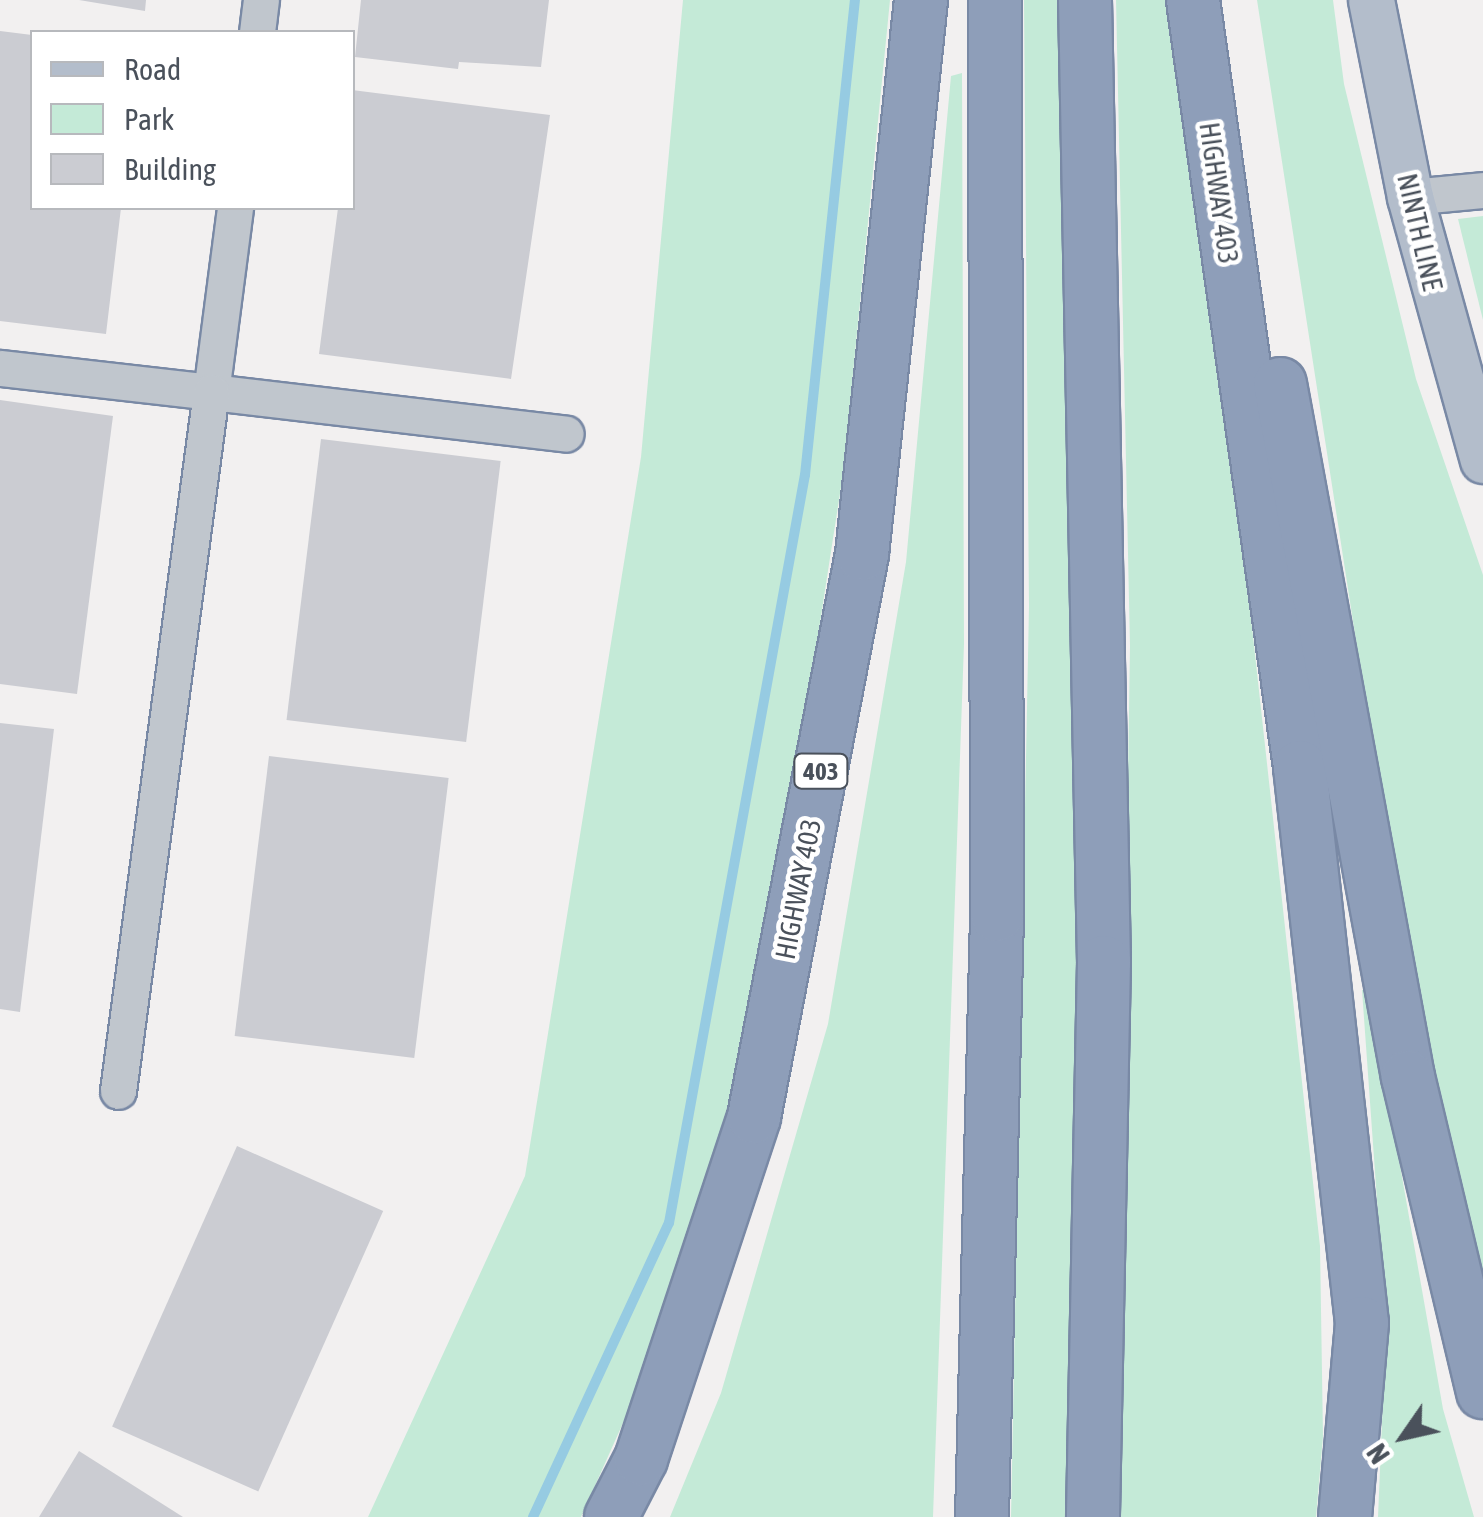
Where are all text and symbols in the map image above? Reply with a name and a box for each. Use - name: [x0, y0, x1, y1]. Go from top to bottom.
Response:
- legend: [30, 30, 355, 210]
- text: Road: [124, 52, 181, 86]
- text: Park: [124, 102, 174, 136]
- street label: HIGHWAY 403: [1192, 120, 1246, 266]
- text: Building: [124, 152, 216, 186]
- street label: NINTH LINE: [1390, 170, 1450, 294]
- road number: 403: [791, 751, 851, 791]
- street label: HIGHWAY 403: [768, 816, 828, 962]
- north arrow: [1353, 1387, 1453, 1487]
- text: N: [1360, 1438, 1396, 1470]

